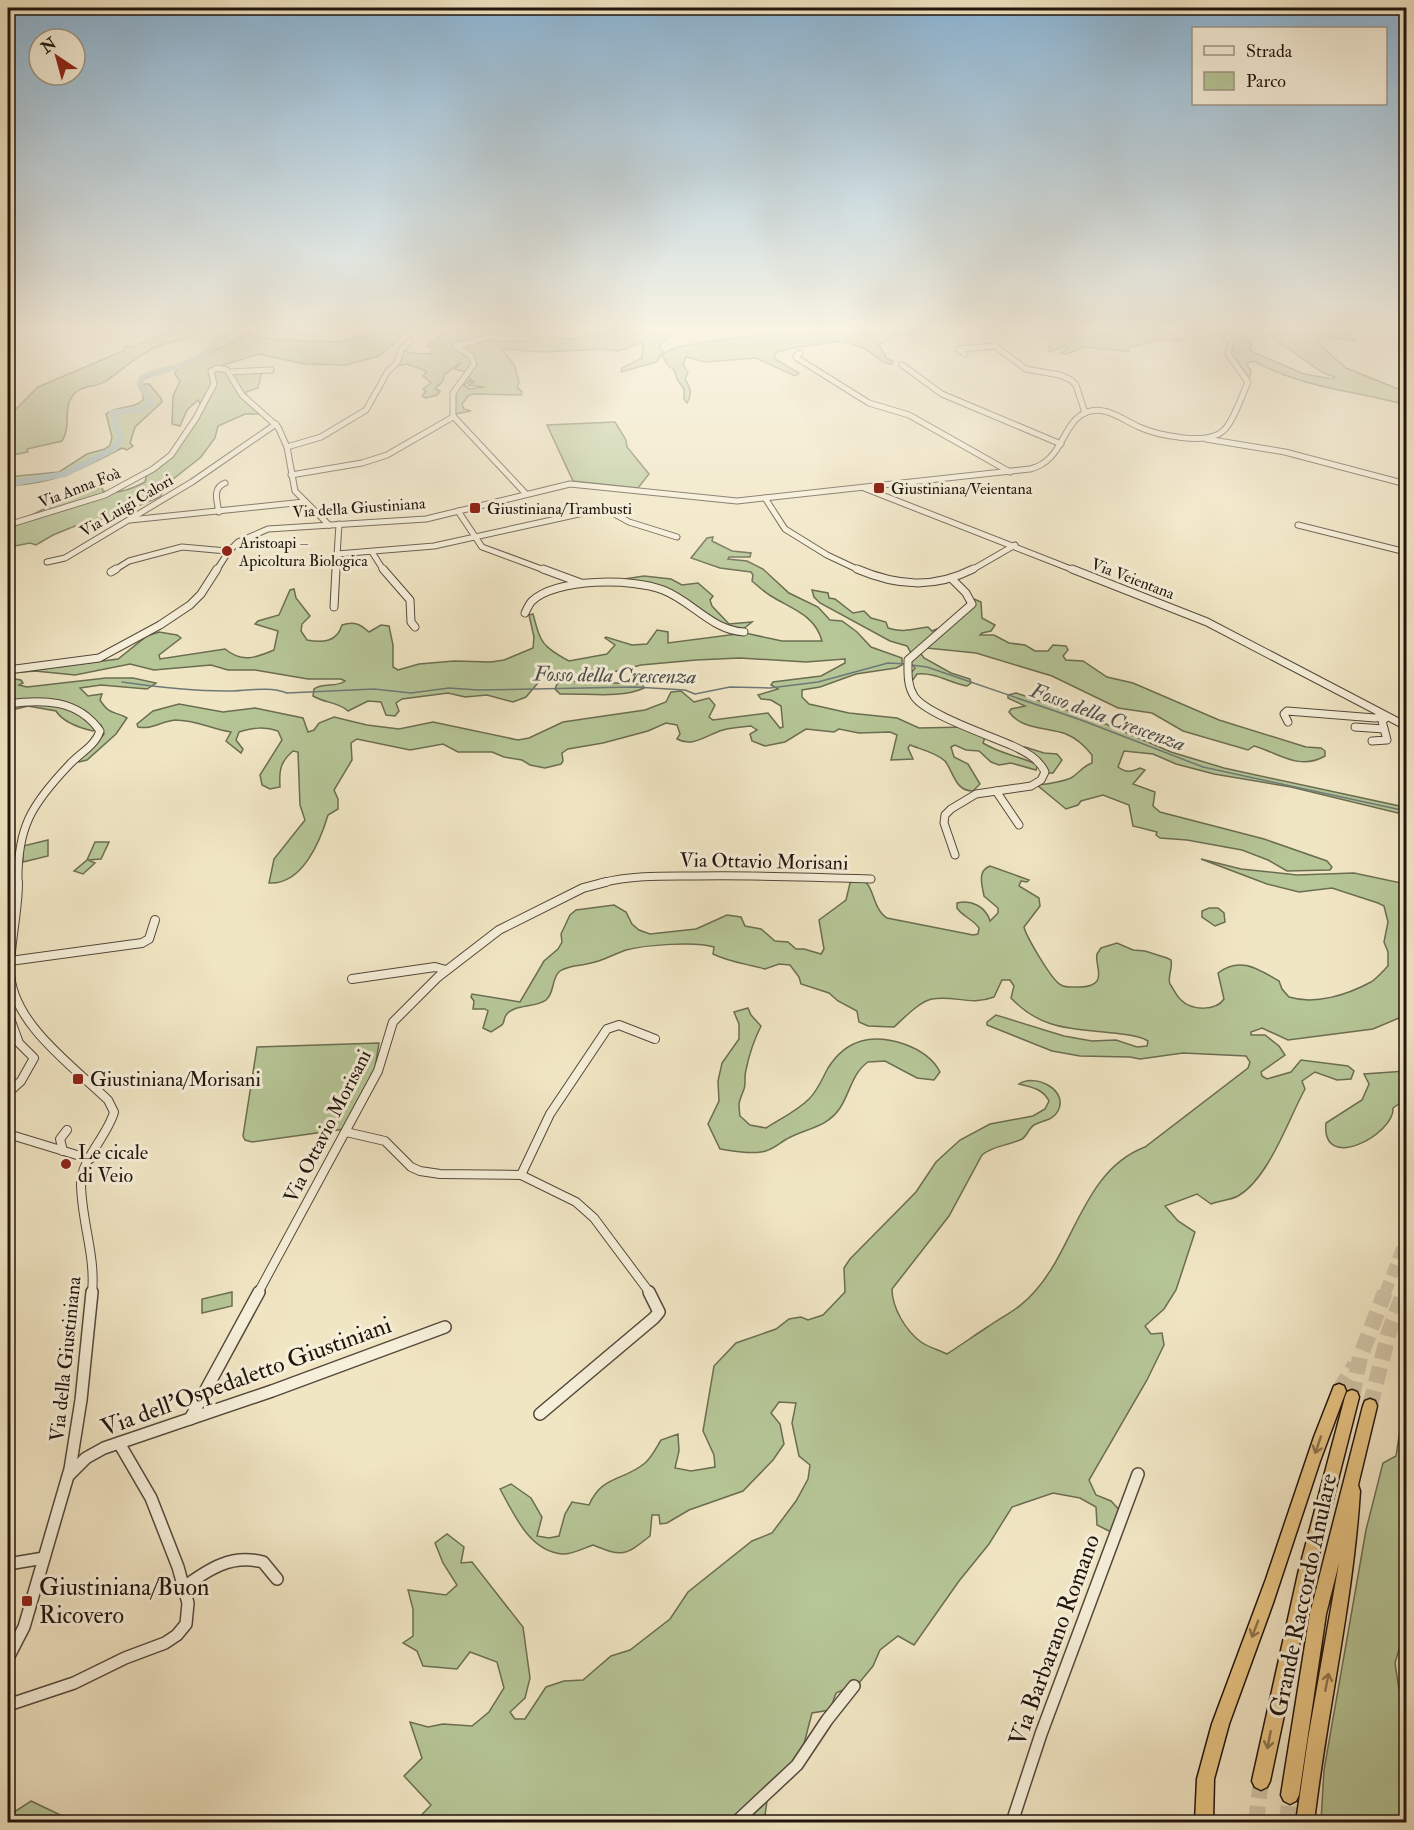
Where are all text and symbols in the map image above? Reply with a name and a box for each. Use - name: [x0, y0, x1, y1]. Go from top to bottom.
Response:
- north arrow: [27, 27, 87, 87]
- legend: [1192, 27, 1387, 105]
- text: N: [36, 33, 61, 59]
- text: Strada: [1246, 40, 1293, 63]
- text: Parco: [1246, 70, 1286, 93]
- street label: Via Anna Foà: [36, 463, 123, 513]
- street label: Via Luigi Calori: [76, 470, 177, 542]
- place label: Giustiniana/Veientana: [891, 479, 1033, 499]
- marker: Giustiniana/Veientana: [872, 481, 886, 495]
- street label: Via della Giustiniana: [292, 493, 426, 523]
- place label: Giustiniana/Trambusti: [487, 499, 632, 519]
- marker: Giustiniana/Trambusti: [468, 501, 482, 515]
- place label: Aristoapi – Apicoltura Biologica: [238, 533, 368, 572]
- marker: Aristoapi – Apicoltura Biologica: [220, 544, 234, 558]
- street label: Via Veientana: [1088, 554, 1178, 604]
- water label: Fosso della Crescenza: [532, 661, 697, 690]
- water label: Fosso della Crescenza: [1026, 677, 1189, 758]
- street label: Via Ottavio Morisani: [679, 848, 849, 875]
- street label: Via Ottavio Morisani: [278, 1045, 377, 1207]
- place label: Giustiniana/Morisani: [90, 1067, 261, 1092]
- marker: Giustiniana/Morisani: [71, 1072, 85, 1086]
- place label: Le cicale di Veio: [78, 1140, 148, 1188]
- marker: Le cicale di Veio: [59, 1157, 73, 1171]
- street label: Via della Giustiniana: [44, 1274, 87, 1443]
- street label: Via dell'Ospedaletto Giustiniani: [97, 1309, 396, 1444]
- one-way arrow: [1311, 1435, 1322, 1454]
- street label: Grande Raccordo Anulare: [1263, 1471, 1344, 1720]
- street label: Via Barbarano Romano: [1002, 1530, 1107, 1750]
- place label: Giustiniana/Buon Ricovero: [39, 1572, 209, 1631]
- marker: Giustiniana/Buon Ricovero: [20, 1594, 34, 1608]
- one-way arrow: [1248, 1620, 1259, 1638]
- one-way arrow: [1322, 1673, 1333, 1692]
- one-way arrow: [1263, 1729, 1274, 1749]

